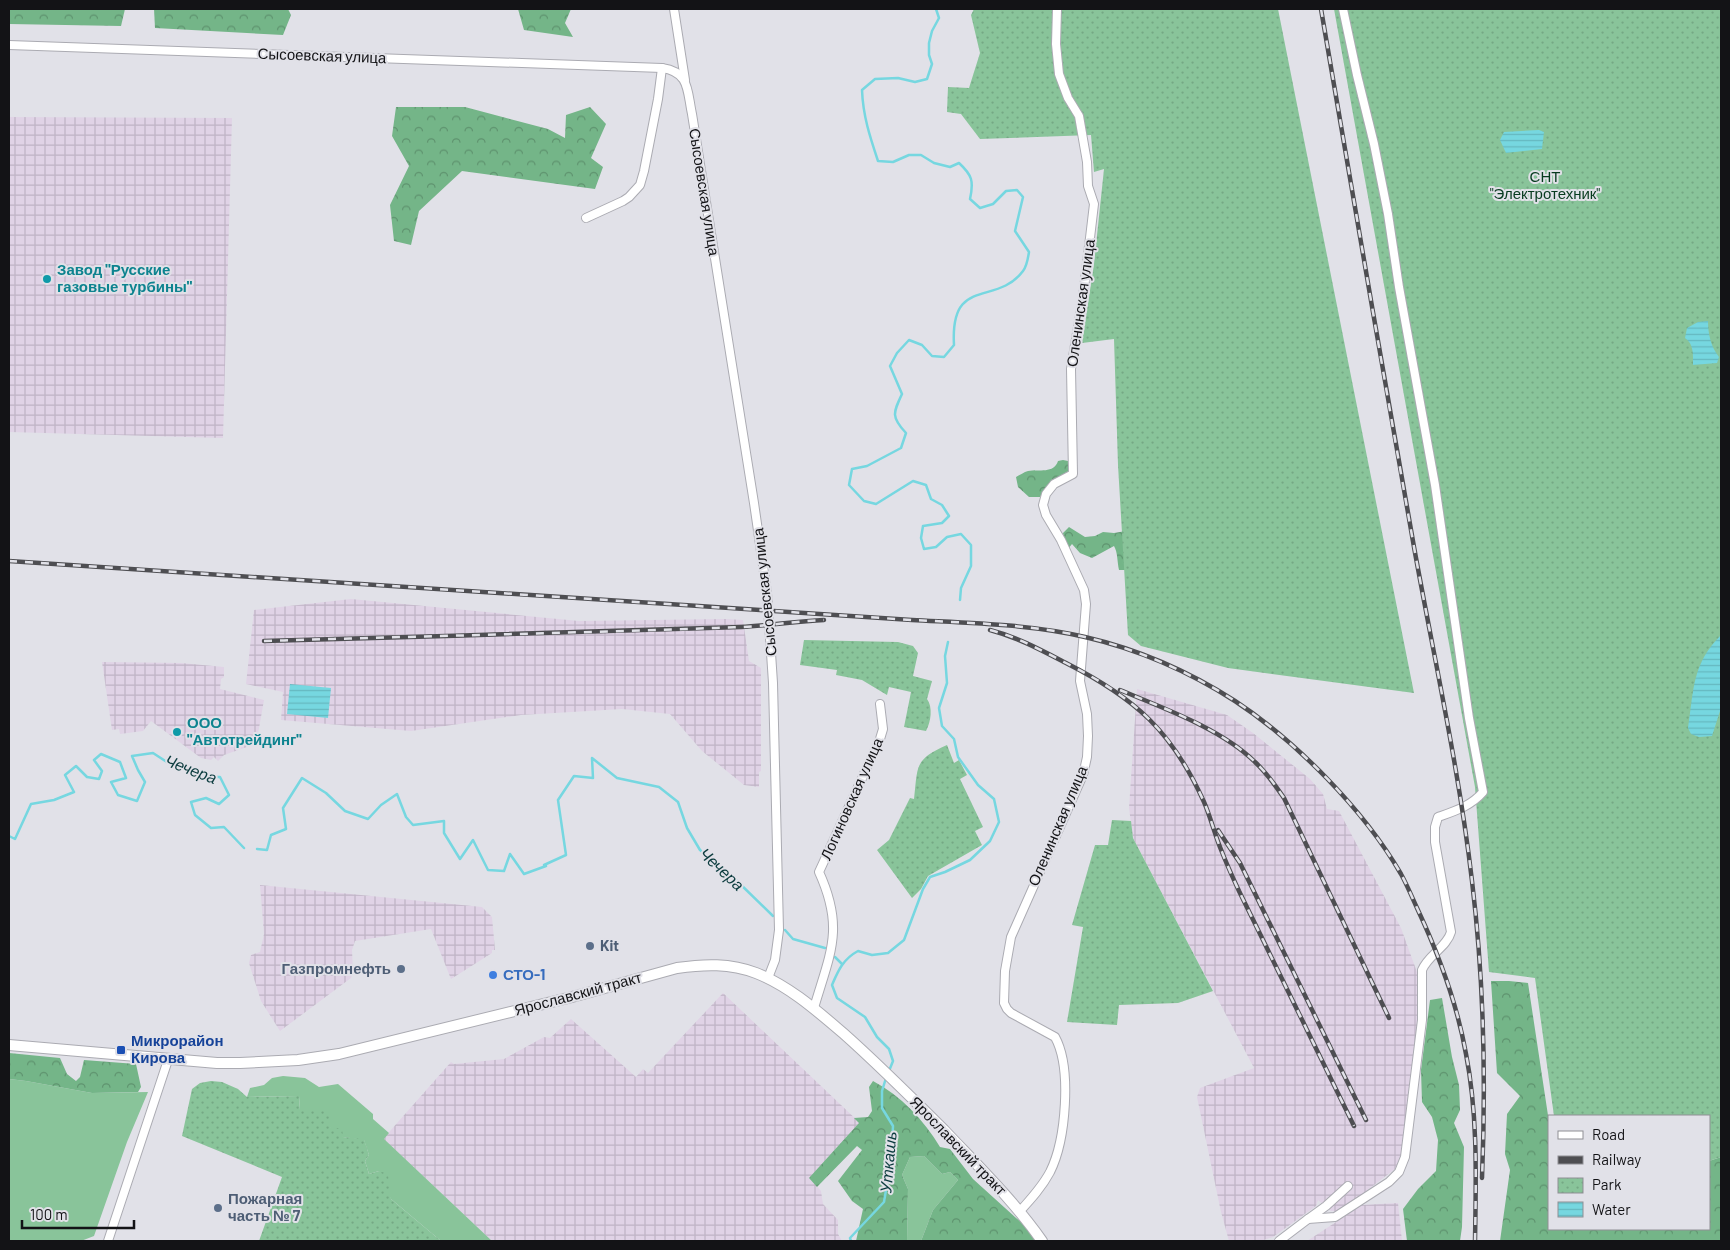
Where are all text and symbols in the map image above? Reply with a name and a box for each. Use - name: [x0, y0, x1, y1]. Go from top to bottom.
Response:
- street label: Сысоевская улица: [257, 44, 387, 66]
- street label: Сысоевская улица: [686, 127, 724, 258]
- park label: СНТ "Электротехник": [1490, 167, 1600, 202]
- street label: Оленинская улица: [1062, 237, 1098, 368]
- place label: Завод "Русские газовые турбины": [57, 260, 193, 295]
- marker: Завод "Русские газовые турбины": [41, 273, 53, 285]
- street label: Сысоевская улица: [748, 526, 780, 657]
- place label: ООО "Автотрейдинг": [187, 713, 302, 748]
- marker: ООО "Автотрейдинг": [171, 726, 183, 738]
- street label: Логиновская улица: [816, 734, 886, 862]
- water label: Чечера: [163, 750, 220, 787]
- street label: Оленинская улица: [1024, 762, 1091, 888]
- water label: Чечера: [696, 843, 749, 894]
- place label: Kit: [600, 936, 619, 954]
- marker: Kit: [584, 940, 596, 952]
- place label: Газпромнефть: [282, 959, 391, 977]
- marker: Газпромнефть: [395, 963, 407, 975]
- place label: СТО-1: [503, 965, 545, 983]
- street label: Ярославский тракт: [512, 967, 643, 1019]
- marker: СТО-1: [487, 969, 499, 981]
- place label: Микрорайон Кирова: [131, 1031, 224, 1066]
- marker: Микрорайон Кирова: [115, 1044, 127, 1056]
- street label: Ярославский тракт: [907, 1092, 1011, 1199]
- legend: [1548, 1115, 1710, 1230]
- text: Road: [1592, 1125, 1625, 1143]
- water label: Уткашь: [875, 1130, 900, 1195]
- text: Railway: [1592, 1150, 1641, 1168]
- text: Park: [1592, 1175, 1622, 1193]
- place label: Пожарная часть № 7: [228, 1189, 302, 1224]
- scale bar: [22, 1198, 135, 1230]
- text: Water: [1592, 1200, 1631, 1218]
- marker: Пожарная часть № 7: [212, 1202, 224, 1214]
- text: 100 m: [30, 1205, 68, 1223]

